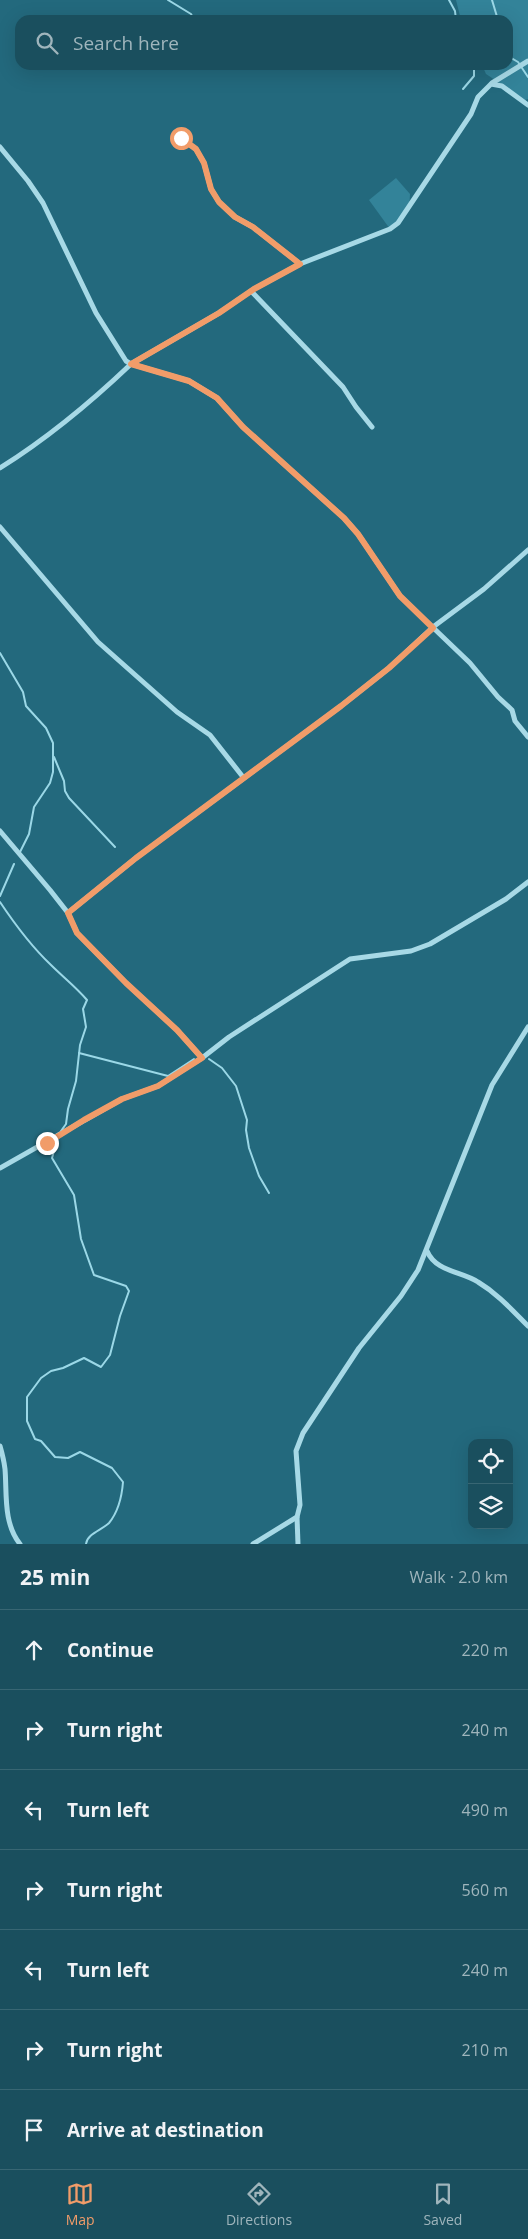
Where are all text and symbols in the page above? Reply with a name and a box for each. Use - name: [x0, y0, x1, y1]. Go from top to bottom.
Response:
- search box: [15, 15, 513, 70]
- icon: search: [33, 29, 61, 57]
- text: Search here: [73, 30, 179, 56]
- route start: [170, 127, 193, 150]
- route end: [36, 1132, 59, 1155]
- map controls: [468, 1439, 513, 1529]
- button: locate: [468, 1439, 513, 1484]
- button: layers: [468, 1484, 513, 1529]
- text: 25 min: [20, 1563, 90, 1591]
- text: Walk · 2.0 km: [410, 1566, 508, 1588]
- icon: ahead: [20, 1636, 48, 1664]
- text: Continue: [67, 1637, 154, 1663]
- text: 220 m: [462, 1639, 508, 1661]
- icon: right: [20, 1716, 48, 1744]
- text: Turn right: [67, 1717, 162, 1743]
- text: 240 m: [462, 1719, 508, 1741]
- icon: left: [20, 1796, 48, 1824]
- text: Turn left: [67, 1797, 149, 1823]
- text: 490 m: [462, 1799, 508, 1821]
- icon: right: [20, 1876, 48, 1904]
- text: Turn right: [67, 1877, 162, 1903]
- text: 560 m: [462, 1879, 508, 1901]
- icon: left: [20, 1956, 48, 1984]
- text: Turn left: [67, 1957, 149, 1983]
- text: 240 m: [462, 1959, 508, 1981]
- icon: right: [20, 2036, 48, 2064]
- text: Turn right: [67, 2037, 162, 2063]
- text: 210 m: [462, 2039, 508, 2061]
- icon: arrive: [20, 2116, 48, 2144]
- text: Arrive at destination: [67, 2117, 264, 2143]
- tab: Map: [66, 2180, 95, 2229]
- tab: Directions: [226, 2180, 292, 2229]
- tab: Saved: [423, 2180, 462, 2229]

